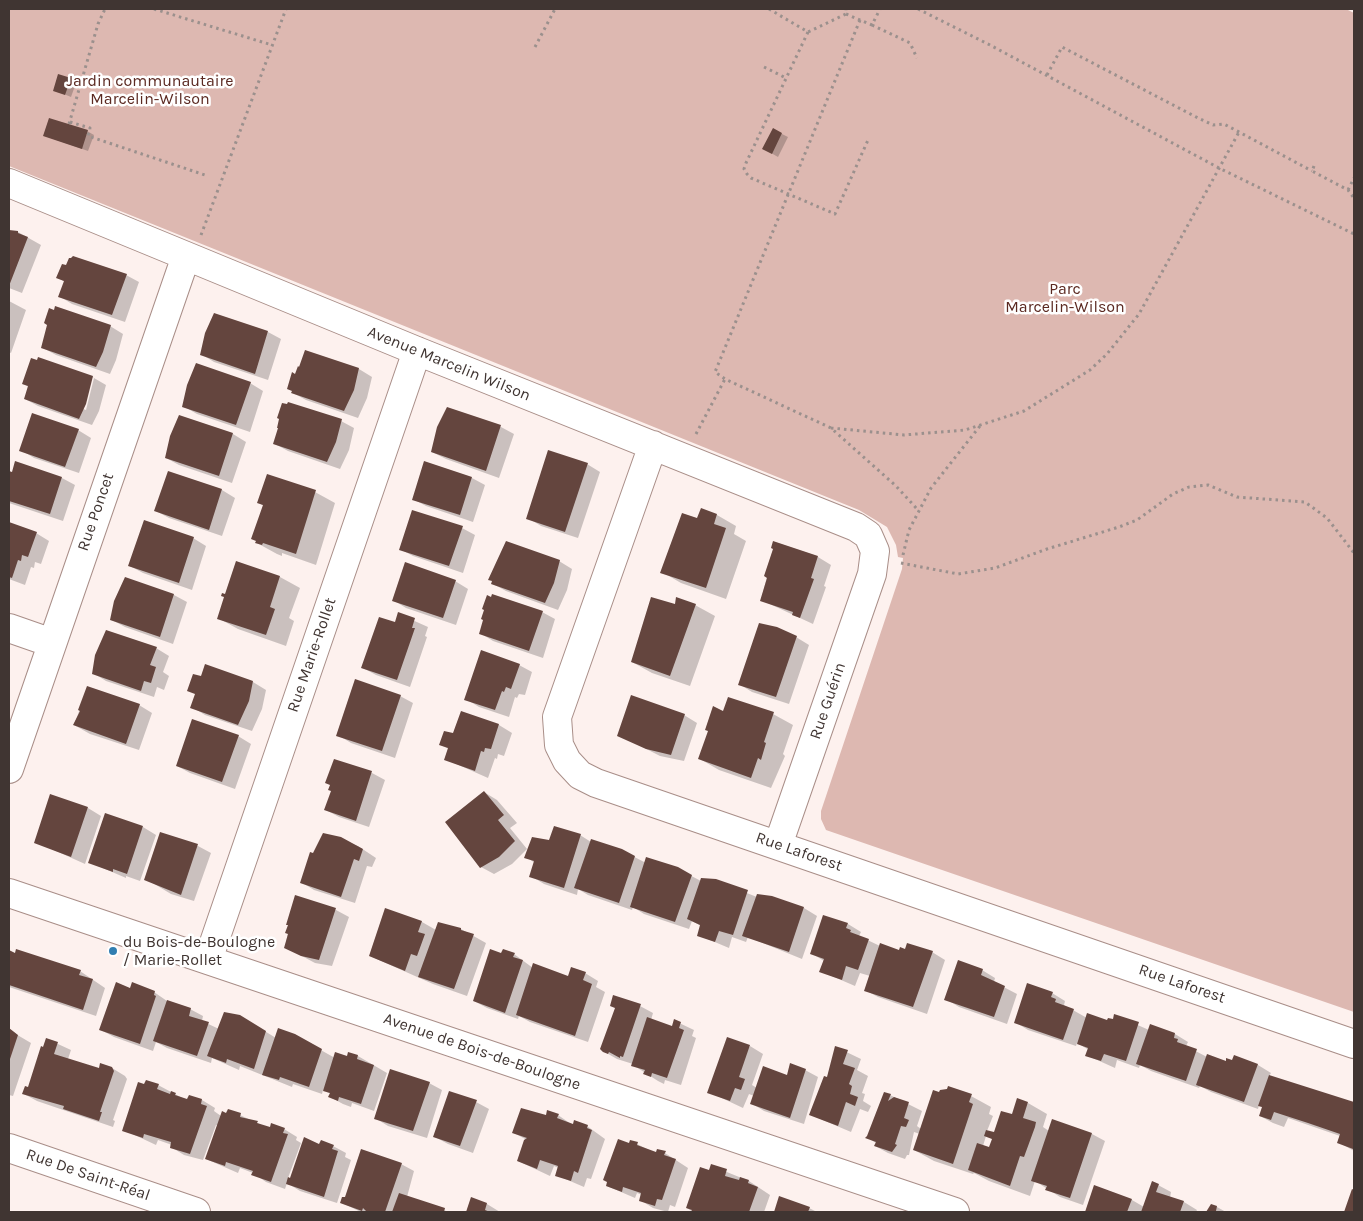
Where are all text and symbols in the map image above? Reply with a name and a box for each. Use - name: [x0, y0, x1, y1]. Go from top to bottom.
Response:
- park label: Jardin communautaire Marcelin-Wilson: [66, 71, 234, 109]
- park label: Parc Marcelin-Wilson: [1005, 279, 1125, 317]
- street label: Avenue Marcelin Wilson: [365, 322, 533, 406]
- street label: Rue Poncet: [74, 470, 118, 554]
- street label: Rue Marie-Rollet: [283, 595, 341, 715]
- street label: Rue Guérin: [806, 660, 850, 742]
- street label: Rue Laforest: [753, 828, 845, 876]
- place label: du Bois-de-Boulogne / Marie-Rollet: [123, 932, 275, 970]
- marker: du Bois-de-Boulogne / Marie-Rollet: [107, 945, 119, 957]
- street label: Rue Laforest: [1136, 960, 1228, 1008]
- street label: Avenue de Bois-de-Boulogne: [381, 1009, 583, 1095]
- street label: Rue De Saint-Réal: [23, 1145, 153, 1205]

